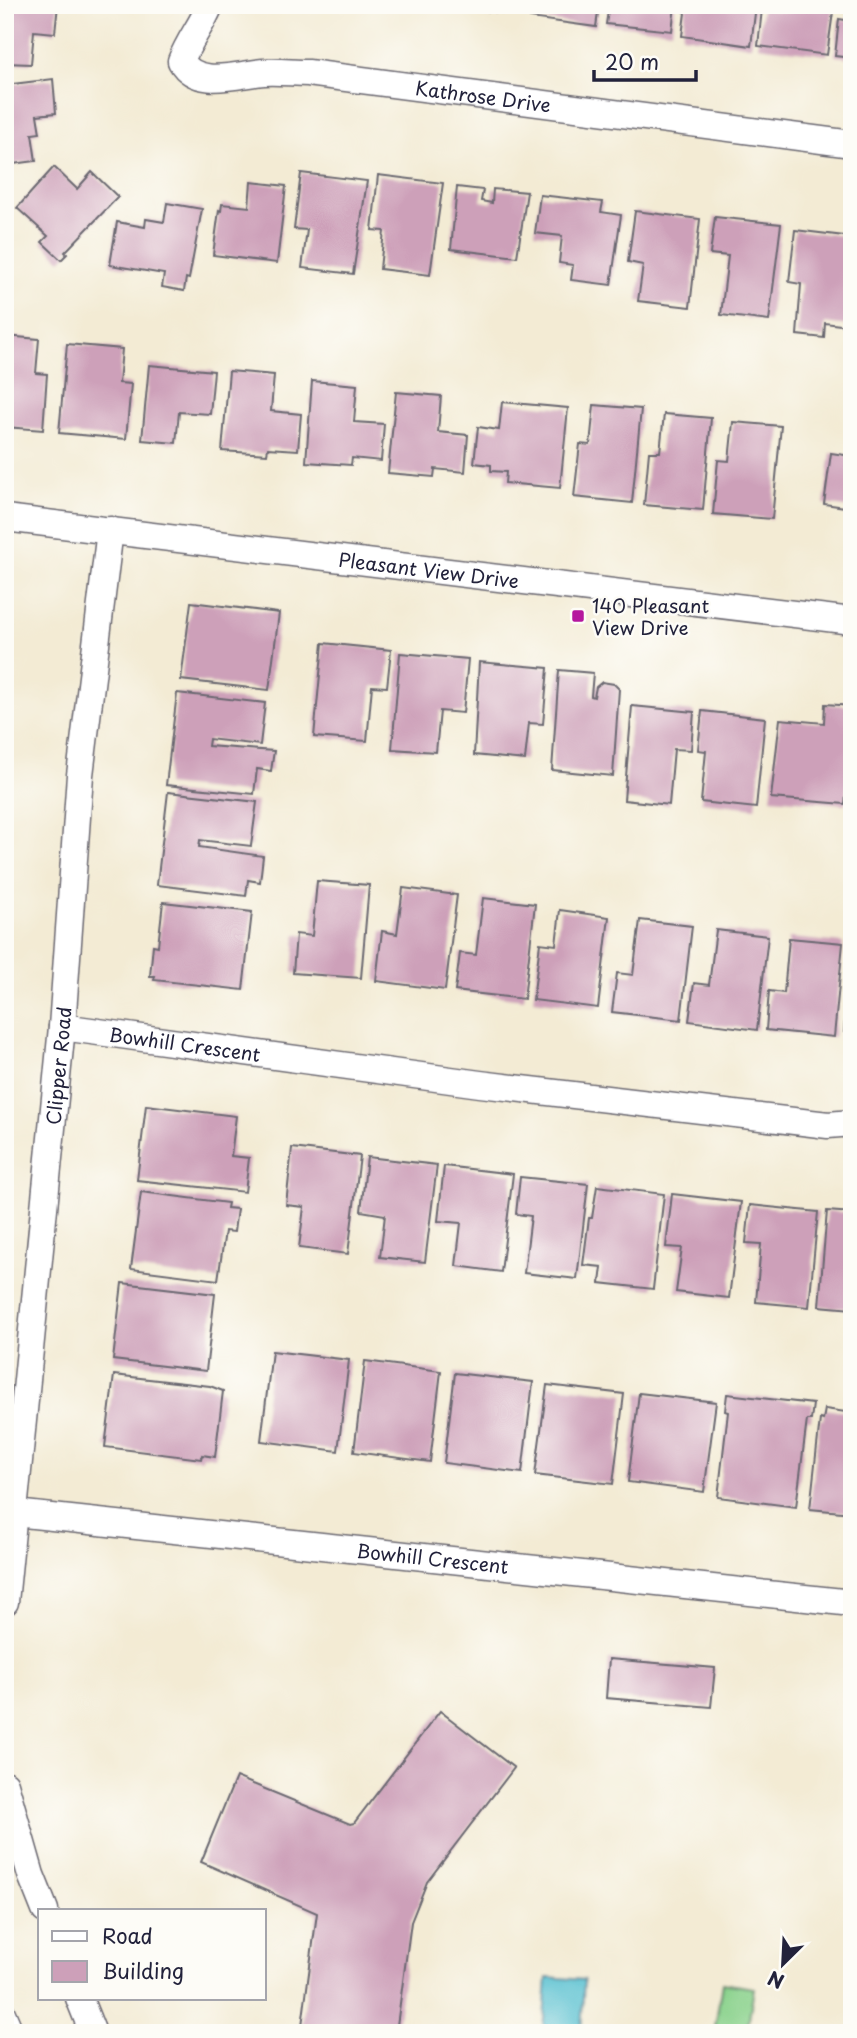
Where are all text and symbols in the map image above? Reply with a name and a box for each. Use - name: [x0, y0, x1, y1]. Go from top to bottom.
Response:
- scale bar: [594, 38, 696, 82]
- text: 20 m: [605, 45, 659, 77]
- street label: Kathrose Drive: [414, 73, 552, 119]
- street label: Pleasant View Drive: [337, 545, 521, 594]
- place label: 140 Pleasant View Drive: [592, 591, 709, 641]
- marker: 140 Pleasant View Drive: [570, 608, 586, 624]
- street label: Clipper Road: [38, 1006, 77, 1126]
- street label: Bowhill Crescent: [108, 1020, 262, 1068]
- street label: Bowhill Crescent: [355, 1536, 510, 1580]
- legend: [38, 1909, 266, 2000]
- text: Road: [102, 1919, 153, 1951]
- north arrow: [748, 1930, 818, 2000]
- text: Building: [102, 1954, 184, 1986]
- text: N: [763, 1965, 788, 1996]

